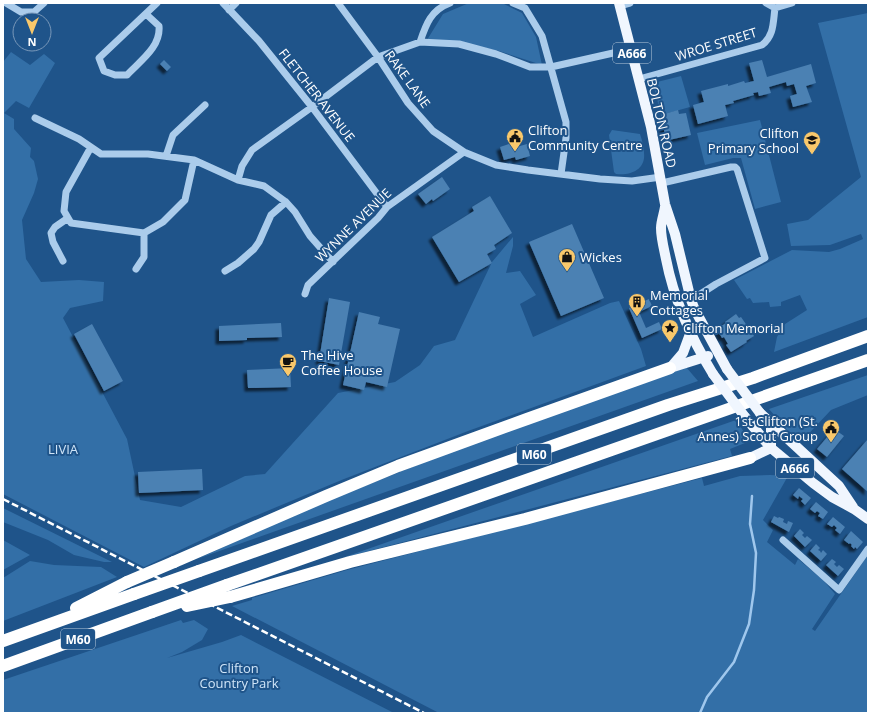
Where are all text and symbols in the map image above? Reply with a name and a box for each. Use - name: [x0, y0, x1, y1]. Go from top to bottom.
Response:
- north arrow: [12, 12, 52, 52]
- street label: WROE STREET: [673, 23, 760, 65]
- text: N: [28, 35, 36, 50]
- road number: A666: [613, 43, 651, 63]
- street label: FLETCHER AVENUE: [275, 45, 359, 145]
- street label: RAKE LANE: [381, 47, 435, 111]
- street label: BOLTON ROAD: [643, 76, 681, 170]
- place label: Clifton Community Centre: [528, 121, 643, 154]
- place label: Clifton Primary School: [708, 124, 799, 157]
- public building icon: Clifton Community Centre: [505, 127, 525, 152]
- school or university icon: Clifton Primary School: [802, 130, 822, 155]
- street label: WYNNE AVENUE: [311, 184, 395, 266]
- shop icon: Wickes: [557, 247, 577, 272]
- place label: Wickes: [580, 248, 622, 266]
- place label: Memorial Cottages: [650, 286, 708, 319]
- building icon: Memorial Cottages: [627, 292, 647, 317]
- place icon: Clifton Memorial: [660, 318, 680, 343]
- place label: Clifton Memorial: [683, 319, 784, 337]
- place label: The Hive Coffee House: [301, 346, 383, 379]
- cafe icon: The Hive Coffee House: [278, 352, 298, 377]
- place label: 1st Clifton (St. Annes) Scout Group: [697, 412, 818, 445]
- public building icon: 1st Clifton (St. Annes) Scout Group: [821, 418, 841, 443]
- park label: LIVIA: [48, 440, 79, 458]
- road number: M60: [517, 444, 551, 464]
- road number: A666: [776, 458, 814, 478]
- road number: M60: [61, 629, 95, 649]
- park label: Clifton Country Park: [200, 659, 279, 692]

